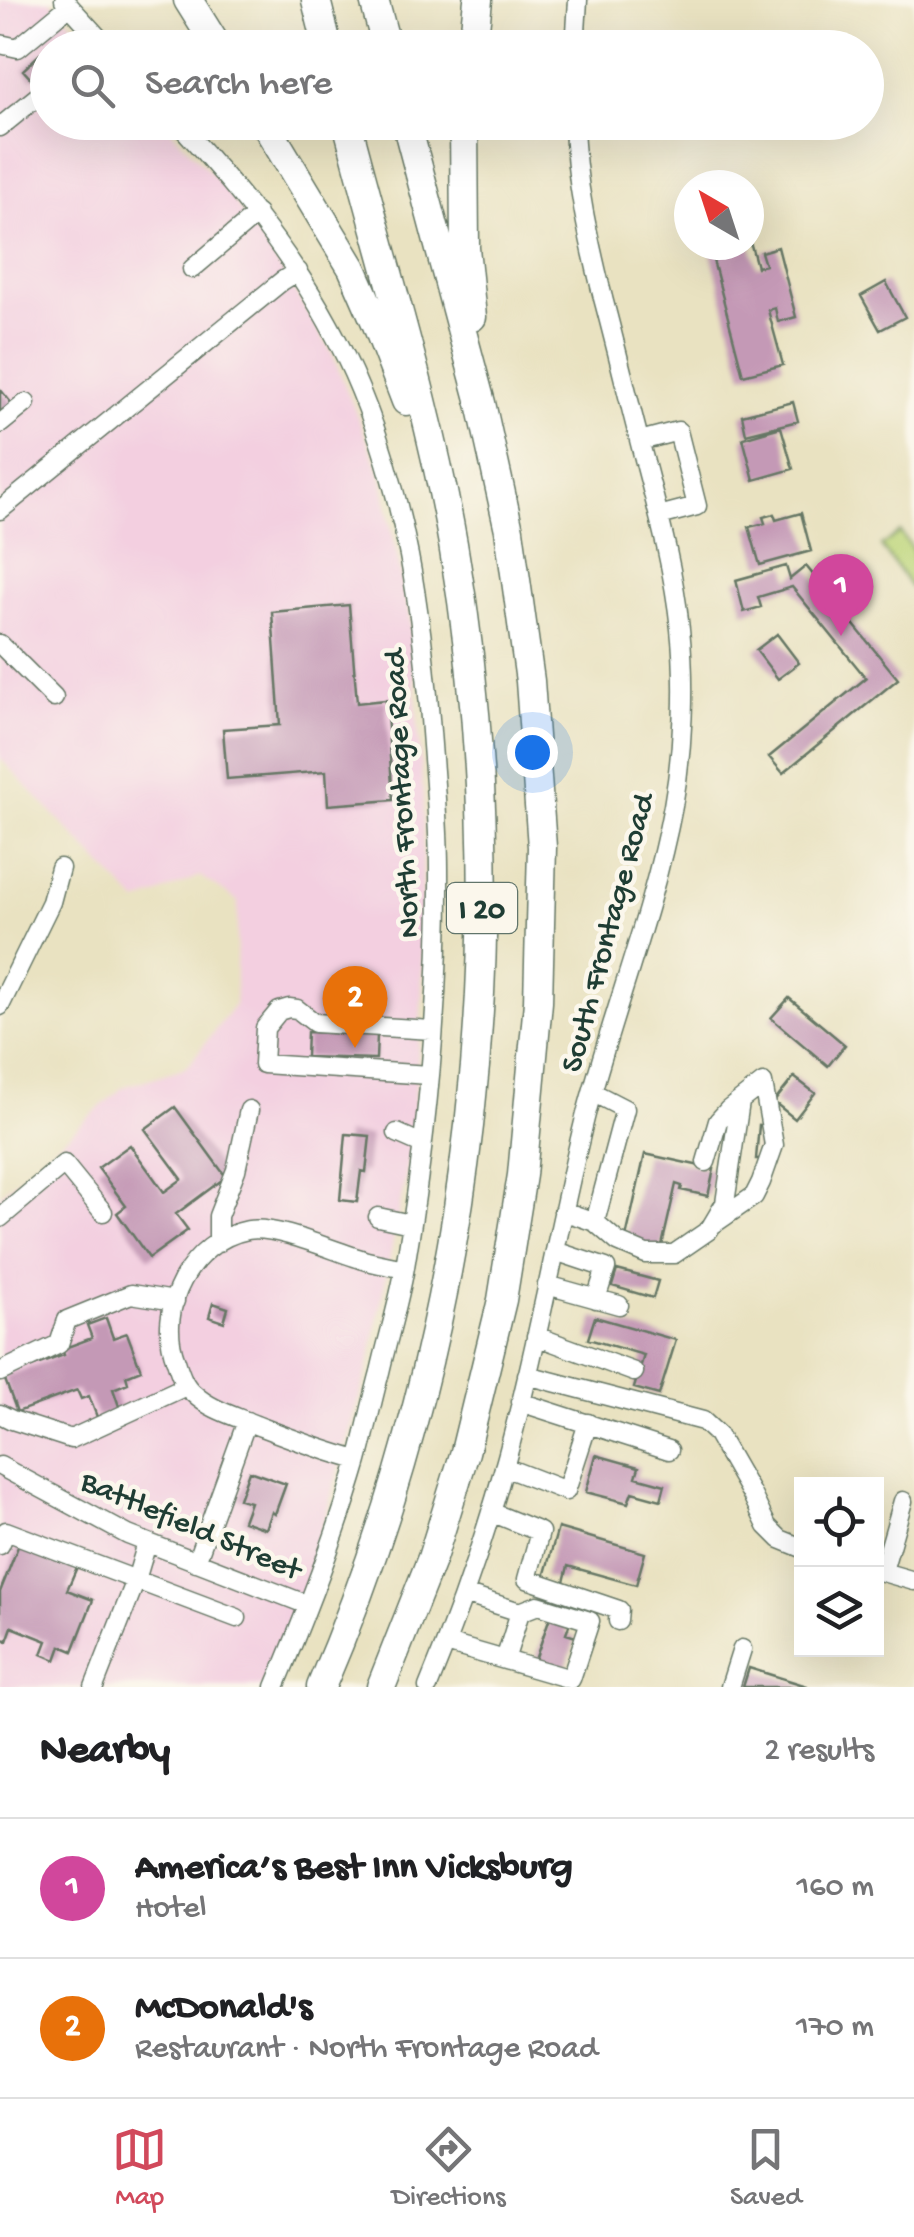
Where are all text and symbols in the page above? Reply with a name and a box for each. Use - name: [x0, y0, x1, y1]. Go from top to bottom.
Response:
- search box: [30, 30, 884, 140]
- icon: search: [65, 58, 120, 113]
- text: Search here: [145, 63, 332, 107]
- north arrow: [674, 170, 764, 260]
- pin: 1: [808, 554, 874, 636]
- street label: North Frontage Road: [377, 646, 431, 939]
- your location: [507, 727, 558, 778]
- street label: South Frontage Road: [554, 788, 666, 1077]
- road number: I 20: [447, 883, 517, 933]
- pin: 2: [322, 966, 388, 1048]
- street label: Battlefield Street: [73, 1464, 309, 1592]
- map controls: [794, 1477, 884, 1657]
- button: locate: [794, 1477, 884, 1567]
- button: layers: [794, 1567, 884, 1657]
- text: Nearby: [40, 1728, 170, 1777]
- text: 2 results: [764, 1733, 874, 1771]
- text: America’s Best Inn Vicksburg: [135, 1847, 573, 1891]
- text: 1: [66, 1869, 79, 1907]
- text: 160 m: [796, 1869, 874, 1907]
- text: Hotel: [135, 1891, 207, 1929]
- text: McDonald's: [135, 1987, 312, 2031]
- text: 2: [65, 2009, 80, 2047]
- text: 170 m: [796, 2009, 874, 2047]
- text: Restaurant · North Frontage Road: [135, 2031, 598, 2069]
- tab: Map: [112, 2122, 167, 2215]
- tab: Directions: [392, 2122, 506, 2215]
- tab: Saved: [730, 2122, 802, 2215]

